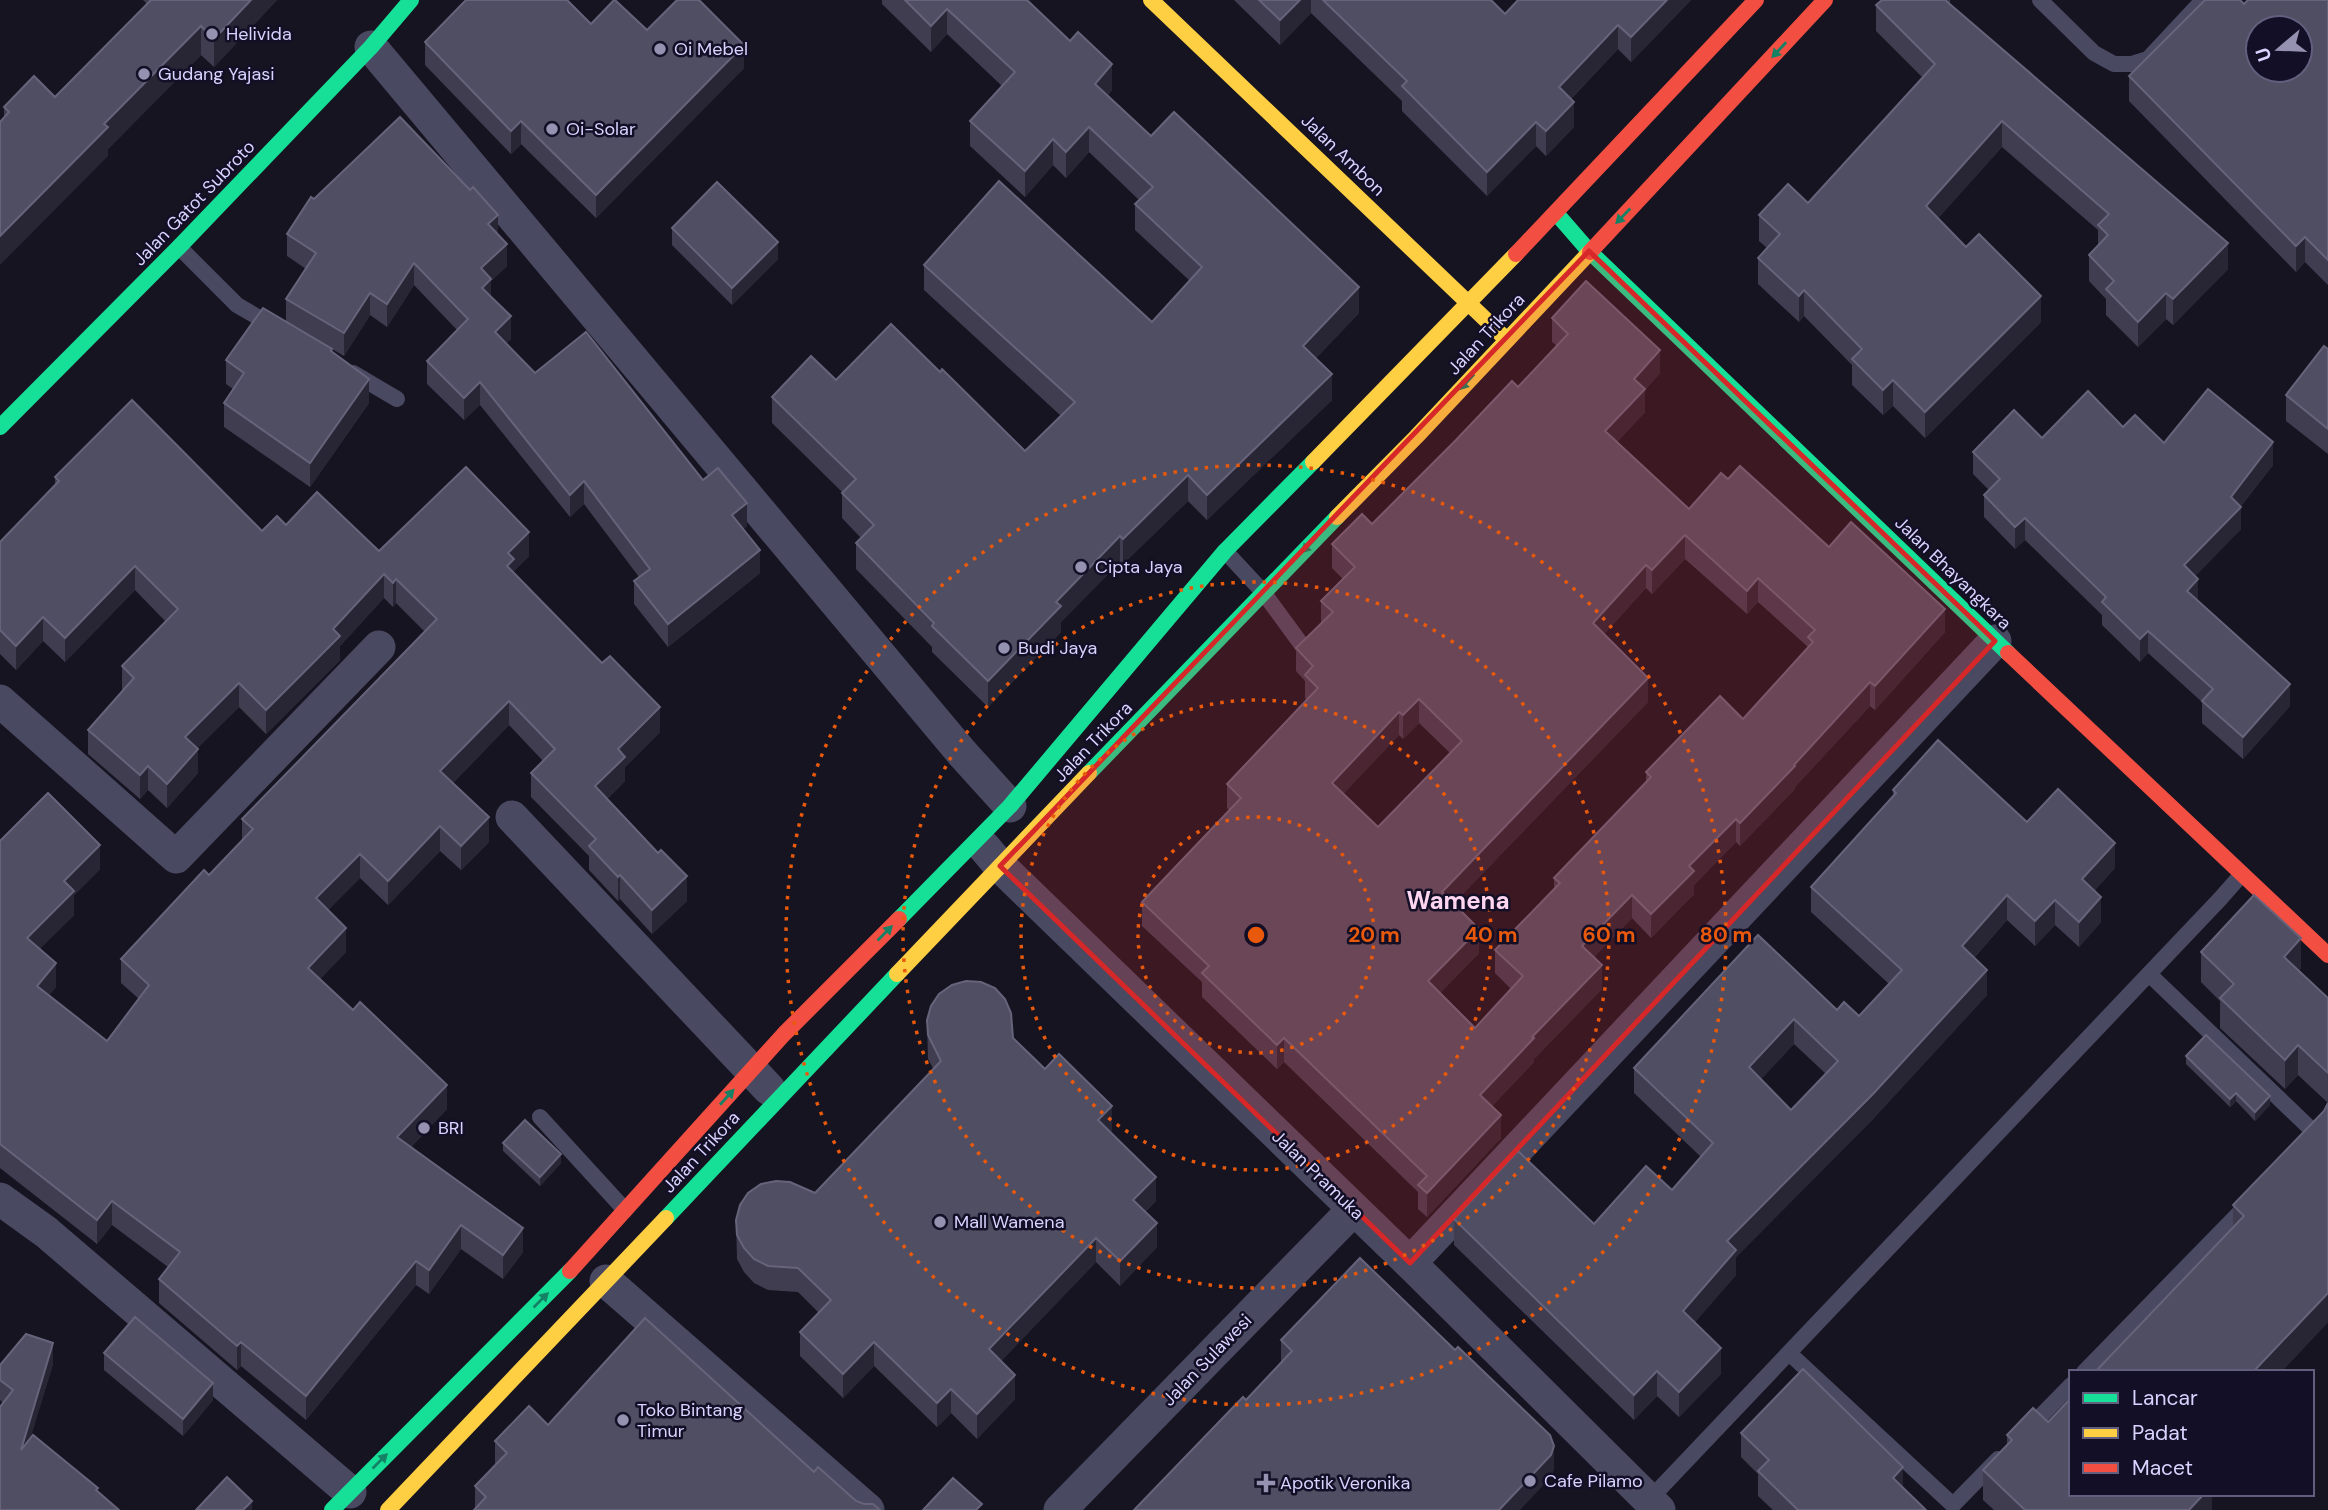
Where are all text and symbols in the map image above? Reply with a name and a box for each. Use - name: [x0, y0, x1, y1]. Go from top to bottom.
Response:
- north arrow: [2244, 14, 2314, 84]
- place label: Helivida: [226, 22, 292, 46]
- marker: Helivida: [204, 26, 220, 42]
- place label: Oi Mebel: [674, 37, 748, 61]
- marker: Oi Mebel: [652, 41, 668, 57]
- one-way arrow: [1771, 41, 1787, 58]
- text: U: [2249, 44, 2277, 65]
- place label: Gudang Yajasi: [158, 62, 275, 86]
- marker: Gudang Yajasi: [136, 66, 152, 82]
- street label: Jalan Ambon: [1296, 109, 1390, 201]
- place label: Oi-Solar: [566, 117, 636, 141]
- marker: Oi-Solar: [544, 121, 560, 137]
- street label: Jalan Gatot Subroto: [128, 135, 260, 271]
- one-way arrow: [1614, 207, 1631, 224]
- street label: Jalan Trikora: [1442, 288, 1530, 380]
- one-way arrow: [1460, 373, 1476, 390]
- street label: Jalan Bhayangkara: [1890, 511, 2016, 635]
- one-way arrow: [1301, 537, 1318, 554]
- place label: Cipta Jaya: [1095, 555, 1183, 579]
- marker: Cipta Jaya: [1073, 559, 1089, 575]
- place label: Budi Jaya: [1018, 636, 1097, 660]
- marker: Budi Jaya: [996, 640, 1012, 656]
- street label: Jalan Trikora: [1048, 696, 1138, 788]
- district label: Wamena: [1407, 885, 1510, 916]
- text: 20 m: [1348, 921, 1400, 949]
- text: 40 m: [1464, 921, 1518, 949]
- text: 60 m: [1583, 921, 1635, 949]
- text: 80 m: [1700, 921, 1752, 949]
- centre of rings: [1244, 923, 1268, 947]
- one-way arrow: [877, 925, 893, 942]
- one-way arrow: [719, 1089, 735, 1106]
- street label: Jalan Trikora: [657, 1106, 745, 1198]
- place label: BRI: [438, 1116, 464, 1140]
- marker: BRI: [416, 1120, 432, 1136]
- street label: Jalan Pramuka: [1267, 1125, 1369, 1225]
- place label: Mall Wamena: [954, 1210, 1064, 1234]
- marker: Mall Wamena: [932, 1214, 948, 1230]
- one-way arrow: [532, 1292, 549, 1309]
- street label: Jalan Sulawesi: [1157, 1309, 1257, 1411]
- legend: [2069, 1370, 2314, 1496]
- text: Lancar: [2132, 1384, 2198, 1412]
- place label: Toko Bintang Timur: [637, 1398, 743, 1443]
- marker: Toko Bintang Timur: [615, 1412, 631, 1428]
- text: Padat: [2132, 1419, 2188, 1447]
- one-way arrow: [371, 1453, 388, 1470]
- text: Macet: [2132, 1454, 2193, 1482]
- place label: Cafe Pilamo: [1544, 1469, 1643, 1493]
- place label: Apotik Veronika: [1280, 1471, 1410, 1495]
- marker: Cafe Pilamo: [1522, 1473, 1538, 1489]
- marker: Apotik Veronika: [1258, 1475, 1274, 1491]

